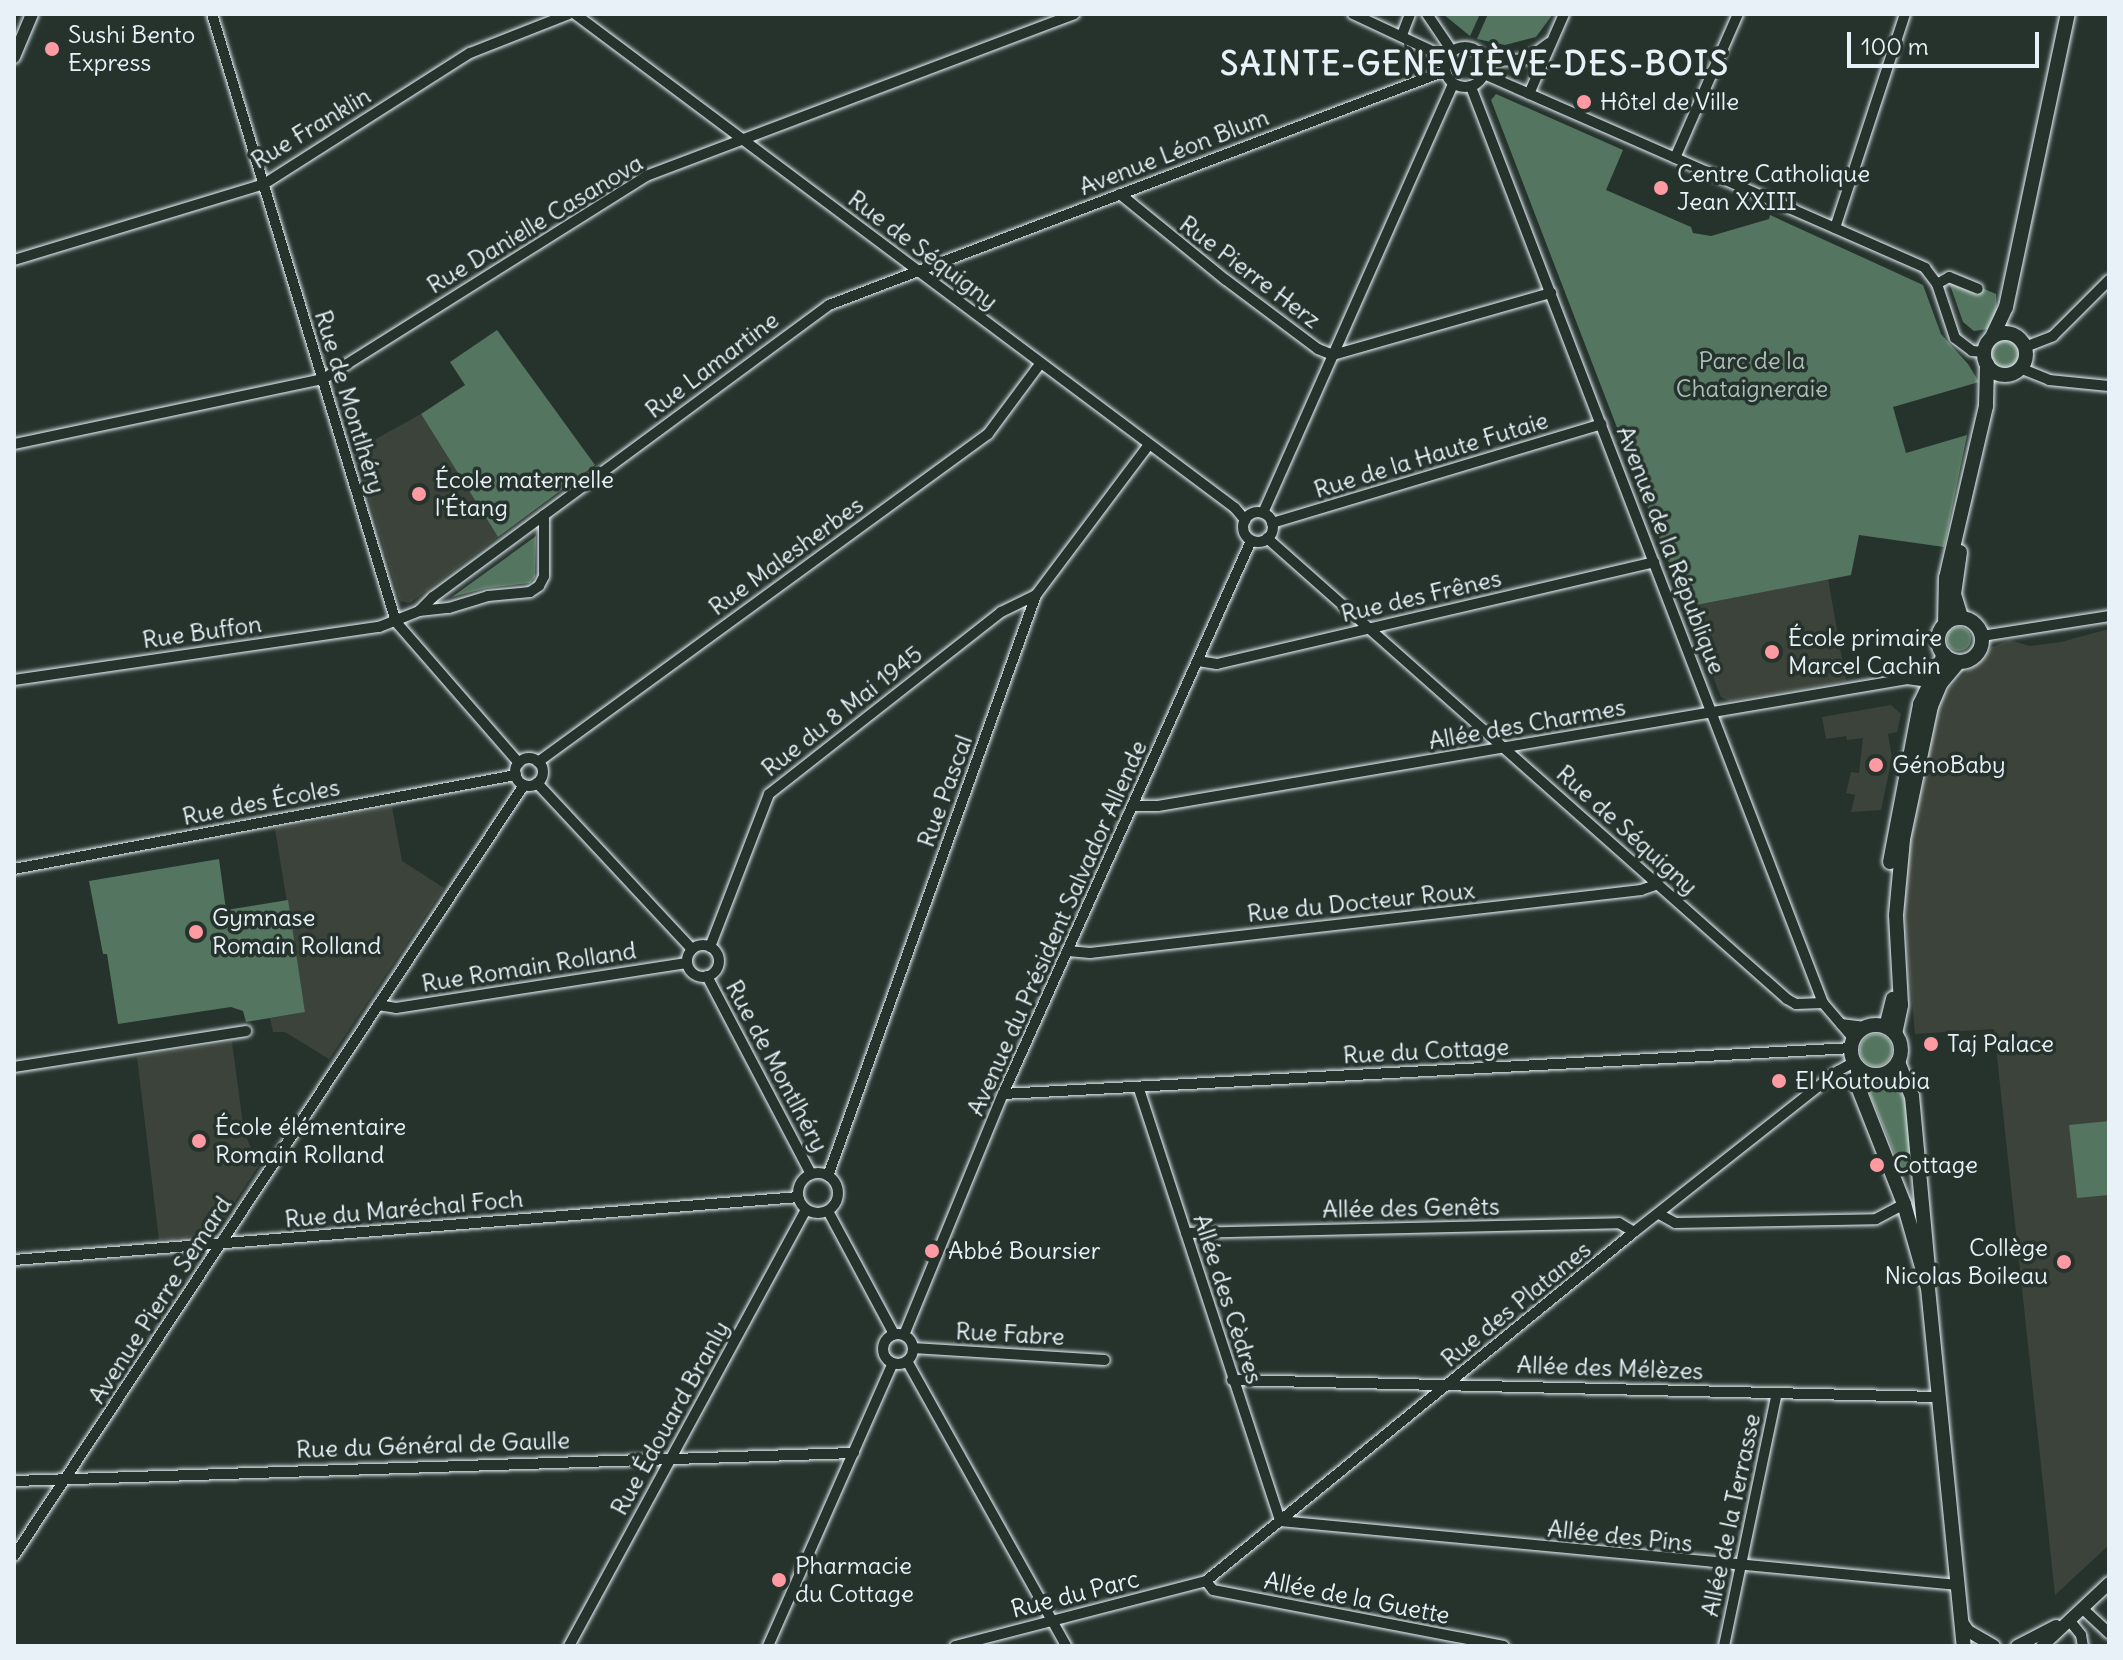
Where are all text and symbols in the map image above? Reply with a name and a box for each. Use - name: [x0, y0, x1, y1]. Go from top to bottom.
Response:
- scale bar: [1851, 16, 2043, 66]
- place label: Sushi Bento Express: [68, 21, 195, 77]
- text: 100 m: [1861, 31, 1929, 61]
- marker: Sushi Bento Express: [43, 40, 61, 58]
- district label: SAINTE-GENEVIÈVE-DES-BOIS: [1220, 45, 1730, 83]
- street label: Rue Franklin: [246, 81, 376, 175]
- place label: Hôtel de Ville: [1600, 88, 1739, 116]
- marker: Hôtel de Ville: [1575, 93, 1593, 111]
- street label: Avenue Léon Blum: [1075, 103, 1273, 201]
- street label: Rue Danielle Casanova: [422, 148, 648, 300]
- place label: Centre Catholique Jean XXIII: [1677, 160, 1870, 216]
- marker: Centre Catholique Jean XXIII: [1652, 179, 1670, 197]
- street label: Rue de Séquigny: [842, 184, 1004, 316]
- street label: Rue Pierre Herz: [1174, 210, 1326, 334]
- street label: Rue Lamartine: [640, 306, 784, 424]
- street label: Rue de Montlhéry: [308, 307, 392, 497]
- park label: Parc de la Chataigneraie: [1676, 347, 1828, 403]
- street label: Rue de la Haute Futaie: [1310, 406, 1552, 504]
- street label: Avenue de la République: [1610, 422, 1732, 678]
- place label: École maternelle l'Étang: [435, 466, 614, 522]
- marker: École maternelle l'Étang: [410, 485, 428, 503]
- street label: Rue Malesherbes: [703, 490, 869, 622]
- street label: Rue des Frênes: [1338, 564, 1504, 628]
- street label: Rue Buffon: [140, 609, 264, 655]
- place label: École primaire Marcel Cachin: [1788, 624, 1942, 680]
- street label: Rue du 8 Mai 1945: [756, 639, 928, 783]
- marker: École primaire Marcel Cachin: [1763, 643, 1781, 661]
- street label: Allée des Charmes: [1426, 693, 1628, 755]
- street label: Rue Pascal: [911, 731, 979, 851]
- street label: Avenue du Président Salvador Allende: [961, 736, 1153, 1120]
- place label: GénoBaby: [1892, 751, 2006, 779]
- marker: GénoBaby: [1867, 756, 1885, 774]
- street label: Rue de Séquigny: [1550, 759, 1704, 901]
- street label: Rue des Écoles: [180, 773, 342, 831]
- street label: Rue du Docteur Roux: [1246, 876, 1476, 928]
- place label: Gymnase Romain Rolland: [212, 904, 381, 960]
- marker: Gymnase Romain Rolland: [187, 923, 205, 941]
- street label: Rue Romain Rolland: [420, 936, 638, 998]
- street label: Rue de Montlhéry: [720, 975, 834, 1157]
- place label: Taj Palace: [1947, 1030, 2054, 1058]
- street label: Rue du Cottage: [1342, 1032, 1510, 1070]
- marker: Taj Palace: [1922, 1035, 1940, 1053]
- place label: El Koutoubia: [1795, 1067, 1930, 1095]
- marker: El Koutoubia: [1770, 1072, 1788, 1090]
- place label: École élémentaire Romain Rolland: [215, 1113, 406, 1169]
- marker: École élémentaire Romain Rolland: [190, 1132, 208, 1150]
- place label: Cottage: [1893, 1151, 1978, 1179]
- marker: Cottage: [1868, 1156, 1886, 1174]
- street label: Rue du Maréchal Foch: [283, 1184, 525, 1234]
- street label: Avenue Pierre Semard: [82, 1191, 238, 1409]
- street label: Allée des Genêts: [1322, 1192, 1500, 1224]
- street label: Allée des Cèdres: [1187, 1211, 1269, 1387]
- place label: Collège Nicolas Boileau: [1884, 1234, 2048, 1290]
- street label: Rue des Platanes: [1435, 1235, 1597, 1373]
- place label: Abbé Boursier: [948, 1237, 1101, 1265]
- marker: Abbé Boursier: [923, 1242, 941, 1260]
- marker: Collège Nicolas Boileau: [2055, 1253, 2073, 1271]
- street label: Rue Édouard Branly: [605, 1316, 735, 1520]
- street label: Rue Fabre: [955, 1317, 1065, 1351]
- street label: Allée des Mélèzes: [1516, 1350, 1704, 1386]
- street label: Allée de la Terrasse: [1695, 1411, 1767, 1619]
- street label: Rue du Général de Gaulle: [295, 1426, 571, 1464]
- street label: Allée des Pins: [1546, 1514, 1694, 1558]
- place label: Pharmacie du Cottage: [795, 1552, 914, 1608]
- street label: Rue du Parc: [1008, 1564, 1142, 1624]
- street label: Allée de la Guette: [1262, 1566, 1452, 1630]
- marker: Pharmacie du Cottage: [770, 1571, 788, 1589]

